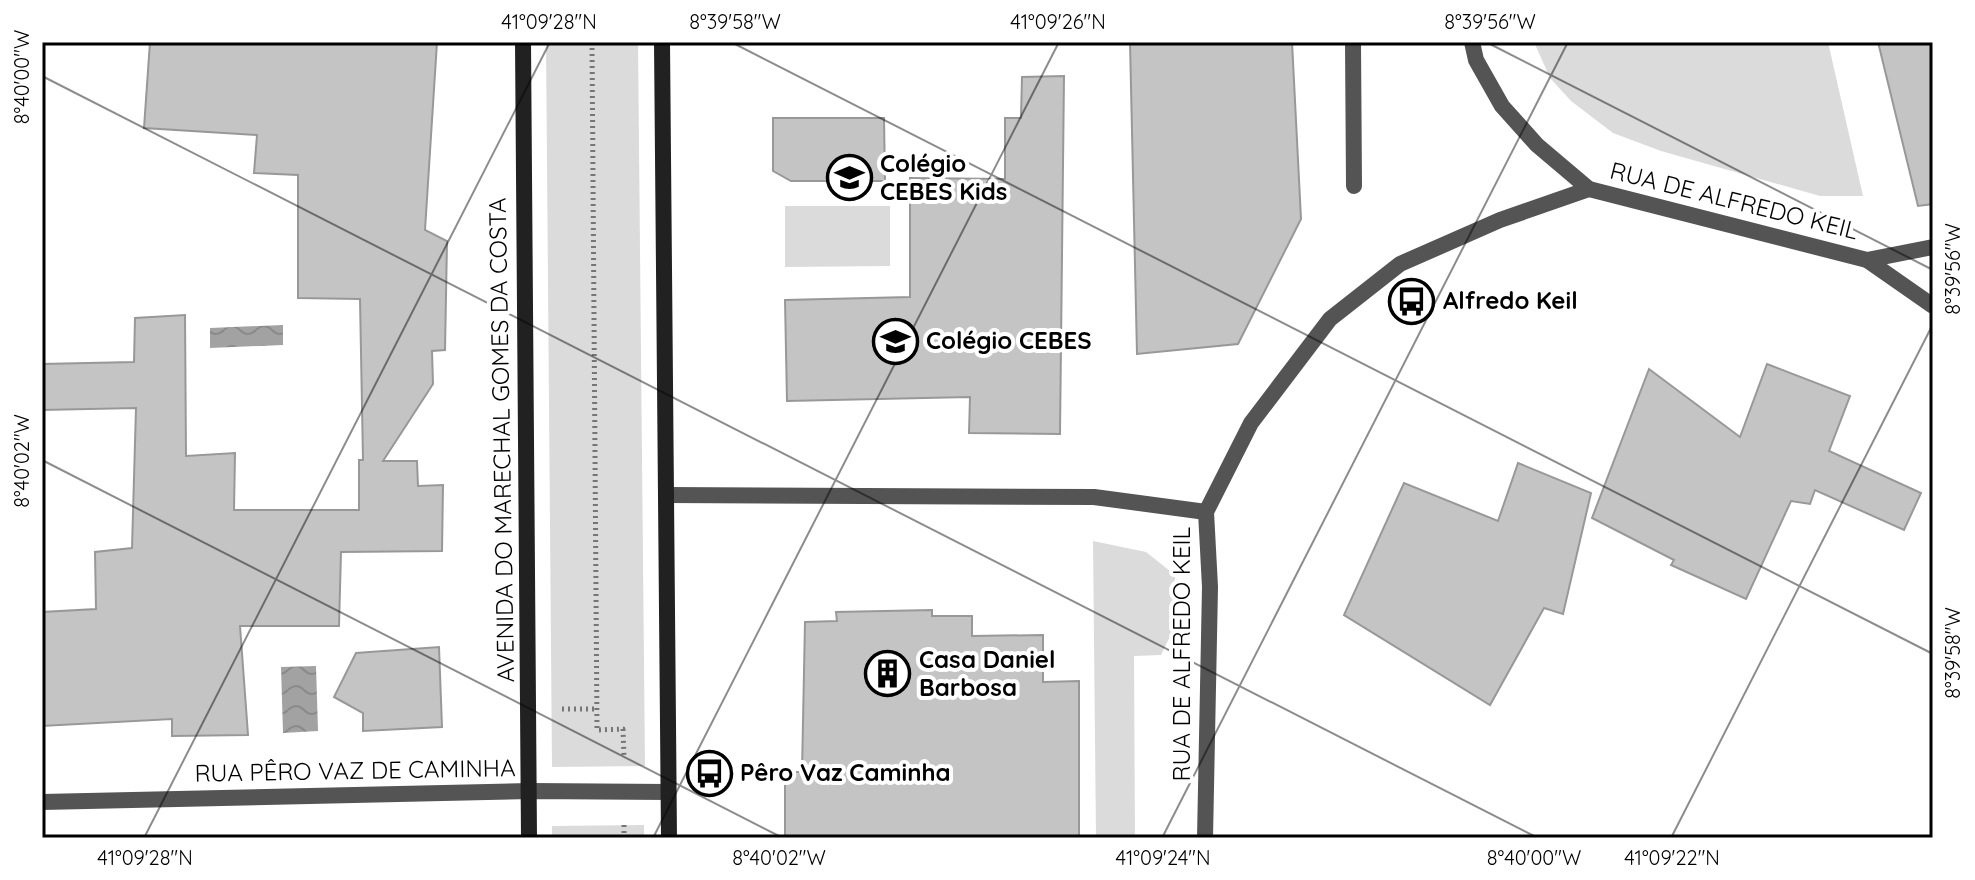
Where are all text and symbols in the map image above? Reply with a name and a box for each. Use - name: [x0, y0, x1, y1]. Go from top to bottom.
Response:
- text: 41°09'28"N: [501, 9, 597, 34]
- text: 8°39'58"W: [689, 9, 781, 34]
- text: 41°09'26"N: [1010, 9, 1106, 34]
- text: 8°39'56"W: [1444, 9, 1536, 34]
- text: 8°40'00"W: [9, 30, 34, 124]
- place label: Colégio CEBES Kids: [880, 148, 1007, 206]
- school or university icon: Colégio CEBES Kids: [825, 154, 873, 202]
- street label: RUA DE ALFREDO KEIL: [1607, 155, 1862, 245]
- street label: AVENIDA DO MARECHAL GOMES DA COSTA: [482, 197, 520, 683]
- text: 8°39'56"W: [1940, 223, 1965, 315]
- bus stop icon: Alfredo Keil: [1388, 277, 1436, 325]
- place label: Alfredo Keil: [1443, 285, 1578, 315]
- school or university icon: Colégio CEBES: [871, 317, 919, 365]
- place label: Colégio CEBES: [926, 325, 1092, 355]
- text: 8°40'02"W: [9, 414, 34, 508]
- street label: RUA DE ALFREDO KEIL: [1166, 526, 1196, 781]
- text: 8°39'58"W: [1940, 607, 1965, 699]
- place label: Casa Daniel Barbosa: [919, 644, 1056, 702]
- building icon: Casa Daniel Barbosa: [864, 650, 912, 698]
- bus stop icon: Pêro Vaz Caminha: [685, 749, 733, 797]
- street label: RUA PÊRO VAZ DE CAMINHA: [194, 752, 516, 788]
- place label: Pêro Vaz Caminha: [740, 757, 951, 787]
- text: 41°09'28"N: [97, 845, 193, 870]
- text: 8°40'02"W: [732, 845, 826, 870]
- text: 41°09'24"N: [1116, 845, 1210, 870]
- text: 8°40'00"W: [1487, 845, 1581, 870]
- text: 41°09'22"N: [1624, 845, 1720, 870]

